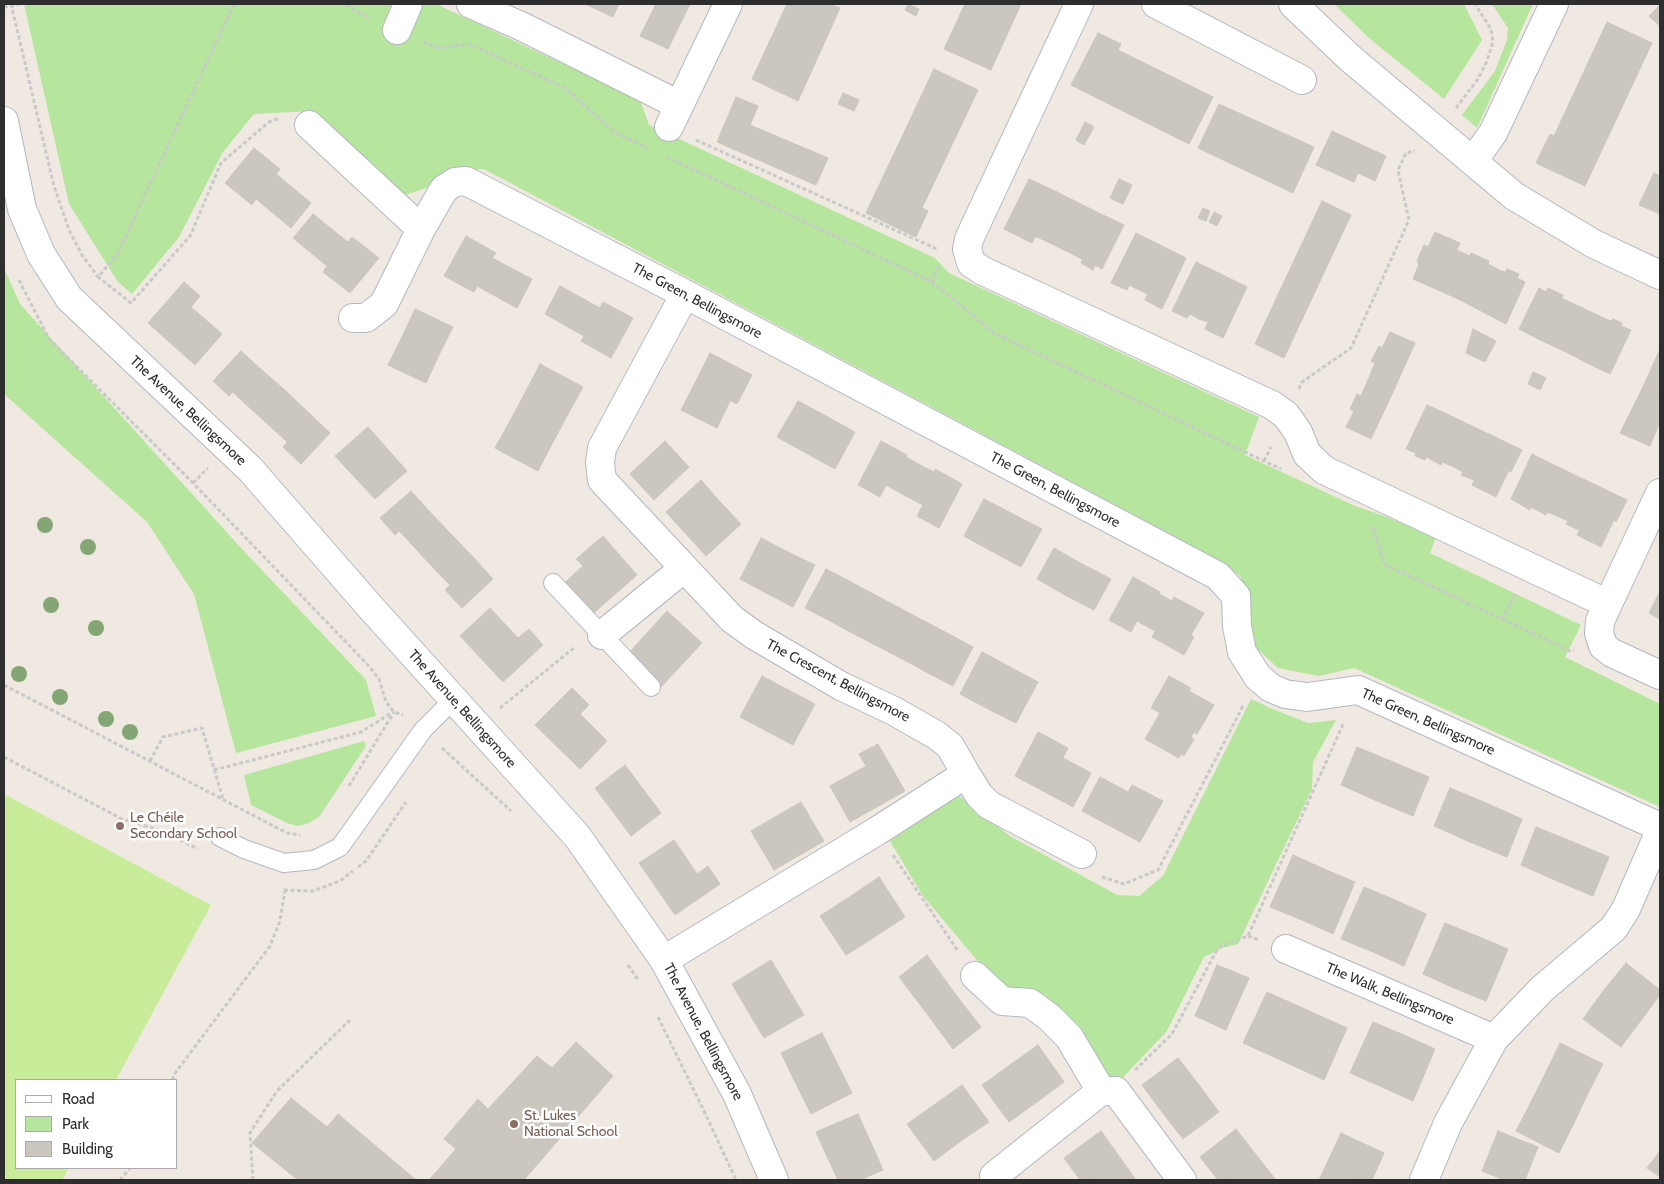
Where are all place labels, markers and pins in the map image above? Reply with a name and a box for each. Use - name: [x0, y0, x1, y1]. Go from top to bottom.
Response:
- place label: Le Chéile Secondary School: [130, 810, 237, 842]
- marker: Le Chéile Secondary School: [114, 820, 126, 832]
- place label: St. Lukes National School: [524, 1108, 618, 1140]
- marker: St. Lukes National School: [508, 1118, 520, 1130]

